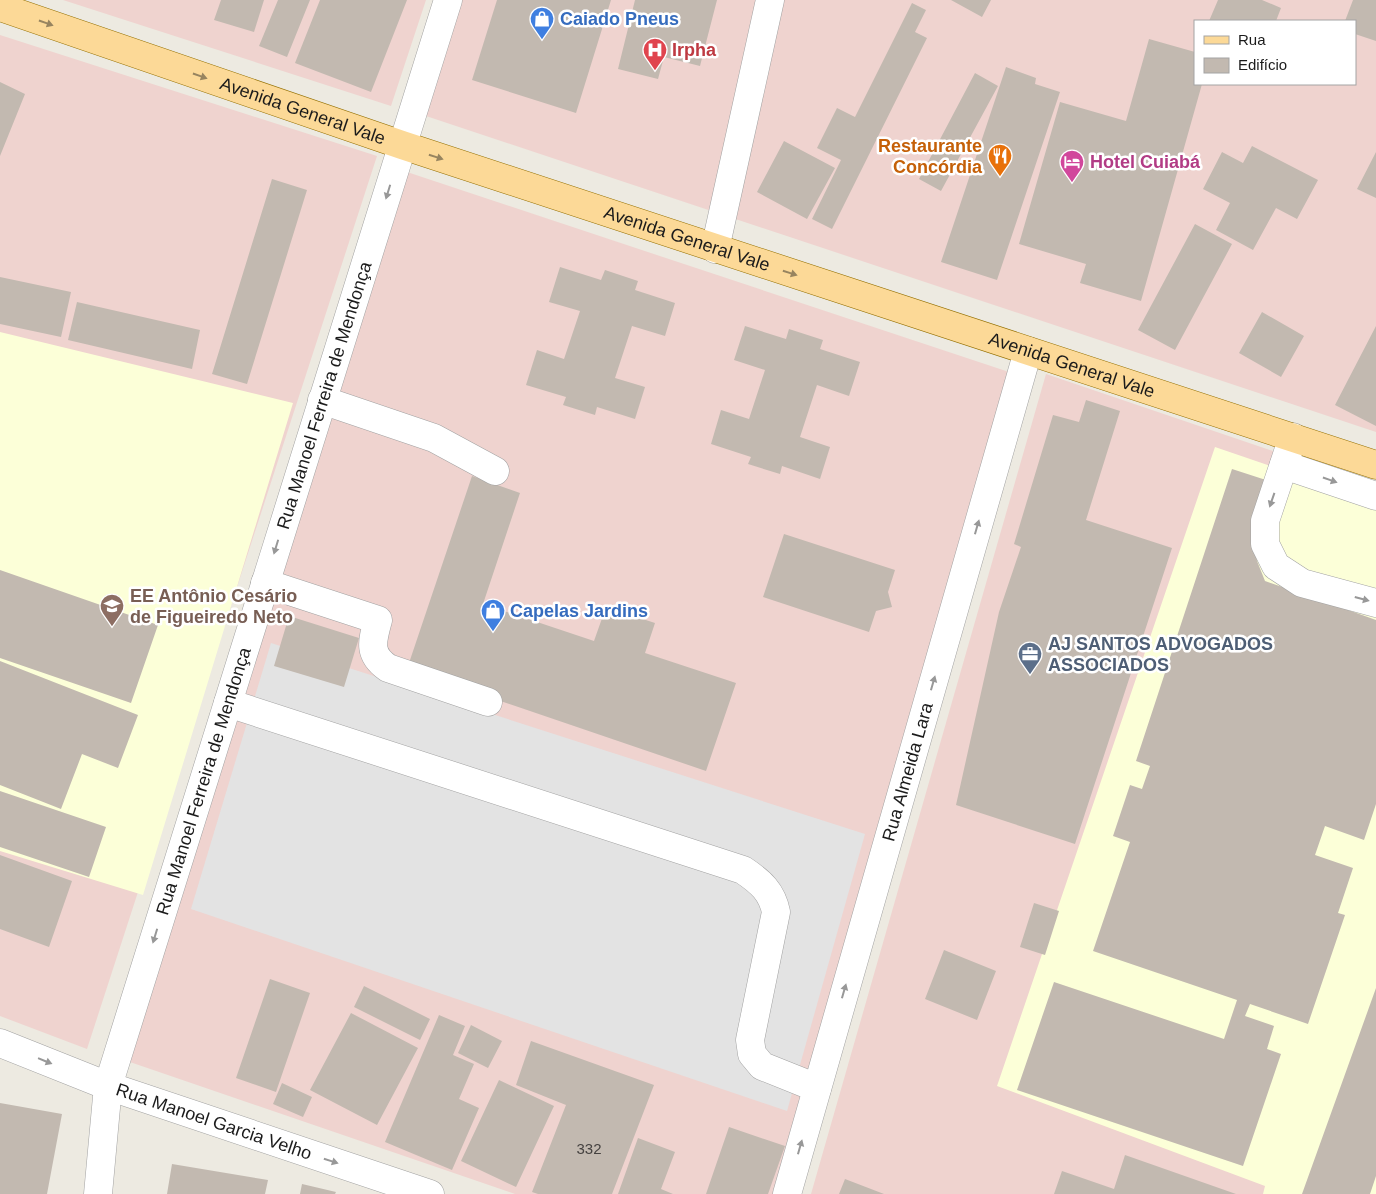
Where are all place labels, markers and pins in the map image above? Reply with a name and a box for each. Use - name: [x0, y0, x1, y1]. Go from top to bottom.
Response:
- shop icon: Caiado Pneus: [529, 6, 555, 40]
- place label: Caiado Pneus: [560, 9, 679, 29]
- hospital icon: Irpha: [642, 37, 668, 71]
- place label: Irpha: [672, 40, 717, 60]
- place label: Restaurante Concórdia: [878, 136, 983, 177]
- restaurant icon: Restaurante Concórdia: [987, 143, 1013, 177]
- hotel icon: Hotel Cuiabá: [1059, 149, 1085, 183]
- place label: Hotel Cuiabá: [1090, 152, 1201, 172]
- place label: EE Antônio Cesário de Figueiredo Neto: [130, 586, 297, 627]
- school or university icon: EE Antônio Cesário de Figueiredo Neto: [99, 593, 125, 627]
- shop icon: Capelas Jardins: [480, 598, 506, 632]
- place label: Capelas Jardins: [510, 601, 648, 621]
- place label: AJ SANTOS ADVOGADOS ASSOCIADOS: [1048, 634, 1273, 675]
- office icon: AJ SANTOS ADVOGADOS ASSOCIADOS: [1017, 641, 1043, 675]

